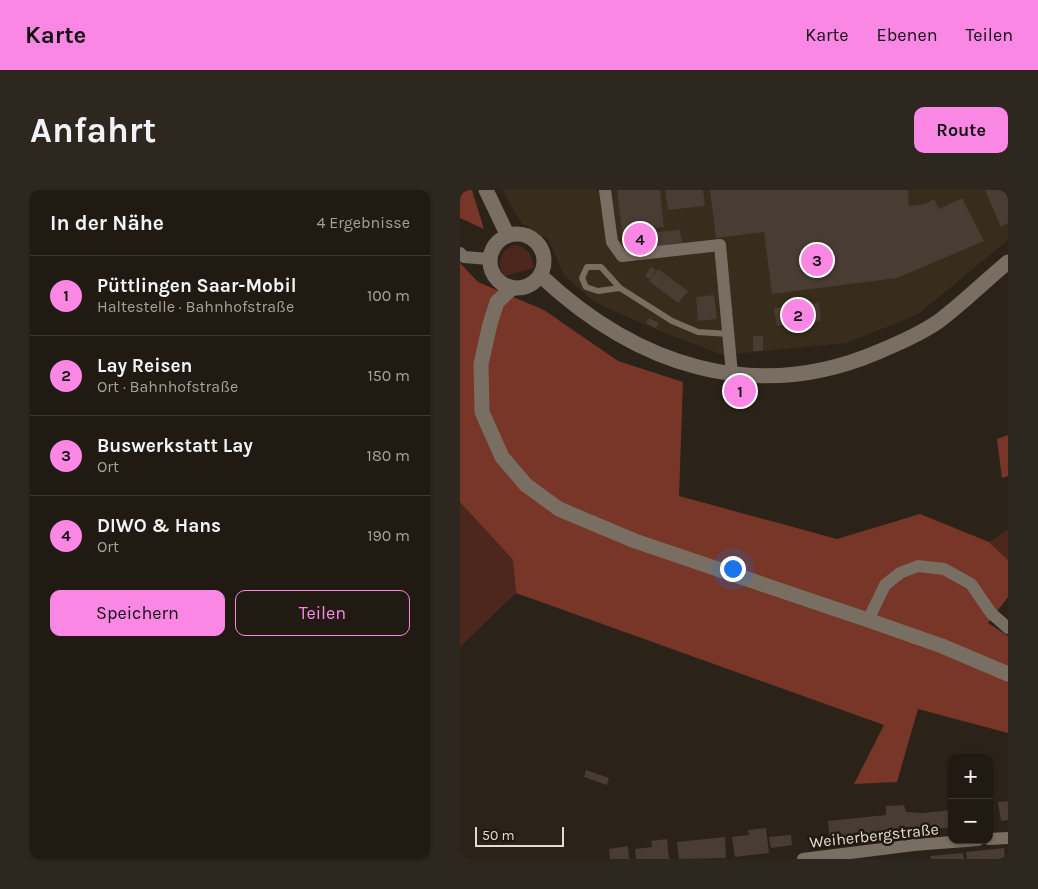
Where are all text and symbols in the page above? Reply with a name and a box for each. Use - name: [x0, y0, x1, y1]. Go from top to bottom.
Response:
- text: Karte: [25, 21, 86, 49]
- text: Karte: [805, 24, 849, 46]
- text: Ebenen: [877, 24, 938, 46]
- text: Teilen: [966, 24, 1013, 46]
- button: Route: [914, 107, 1008, 153]
- text: Anfahrt: [30, 110, 156, 151]
- text: In der Nähe: [50, 211, 164, 235]
- text: 4 Ergebnisse: [317, 213, 410, 232]
- pin: 4: [624, 220, 656, 258]
- pin: 3: [801, 241, 833, 279]
- text: Püttlingen Saar-Mobil: [97, 275, 297, 297]
- text: 1: [63, 286, 69, 305]
- text: 100 m: [367, 286, 410, 305]
- pin: 2: [782, 296, 814, 334]
- text: Haltestelle · Bahnhofstraße: [97, 297, 294, 316]
- text: Lay Reisen: [97, 355, 192, 377]
- text: 2: [61, 366, 71, 385]
- text: 150 m: [367, 366, 410, 385]
- pin: 1: [724, 372, 756, 410]
- text: Ort · Bahnhofstraße: [97, 377, 238, 396]
- text: Buswerkstatt Lay: [97, 435, 253, 457]
- text: 3: [61, 446, 71, 465]
- text: 180 m: [367, 446, 410, 465]
- text: Ort: [97, 457, 119, 476]
- text: DIWO & Hans: [97, 515, 221, 537]
- text: 4: [61, 526, 71, 545]
- text: 190 m: [367, 526, 410, 545]
- text: Ort: [97, 537, 119, 556]
- your location: [720, 556, 746, 582]
- button: Speichern: [50, 590, 225, 636]
- button: Teilen: [235, 590, 410, 636]
- map controls: [948, 754, 993, 844]
- button: +: [948, 754, 993, 799]
- button: −: [948, 799, 993, 844]
- street label: Weiherbergstraße: [809, 819, 940, 852]
- scale bar: [475, 824, 564, 847]
- text: 50 m: [482, 827, 515, 844]

